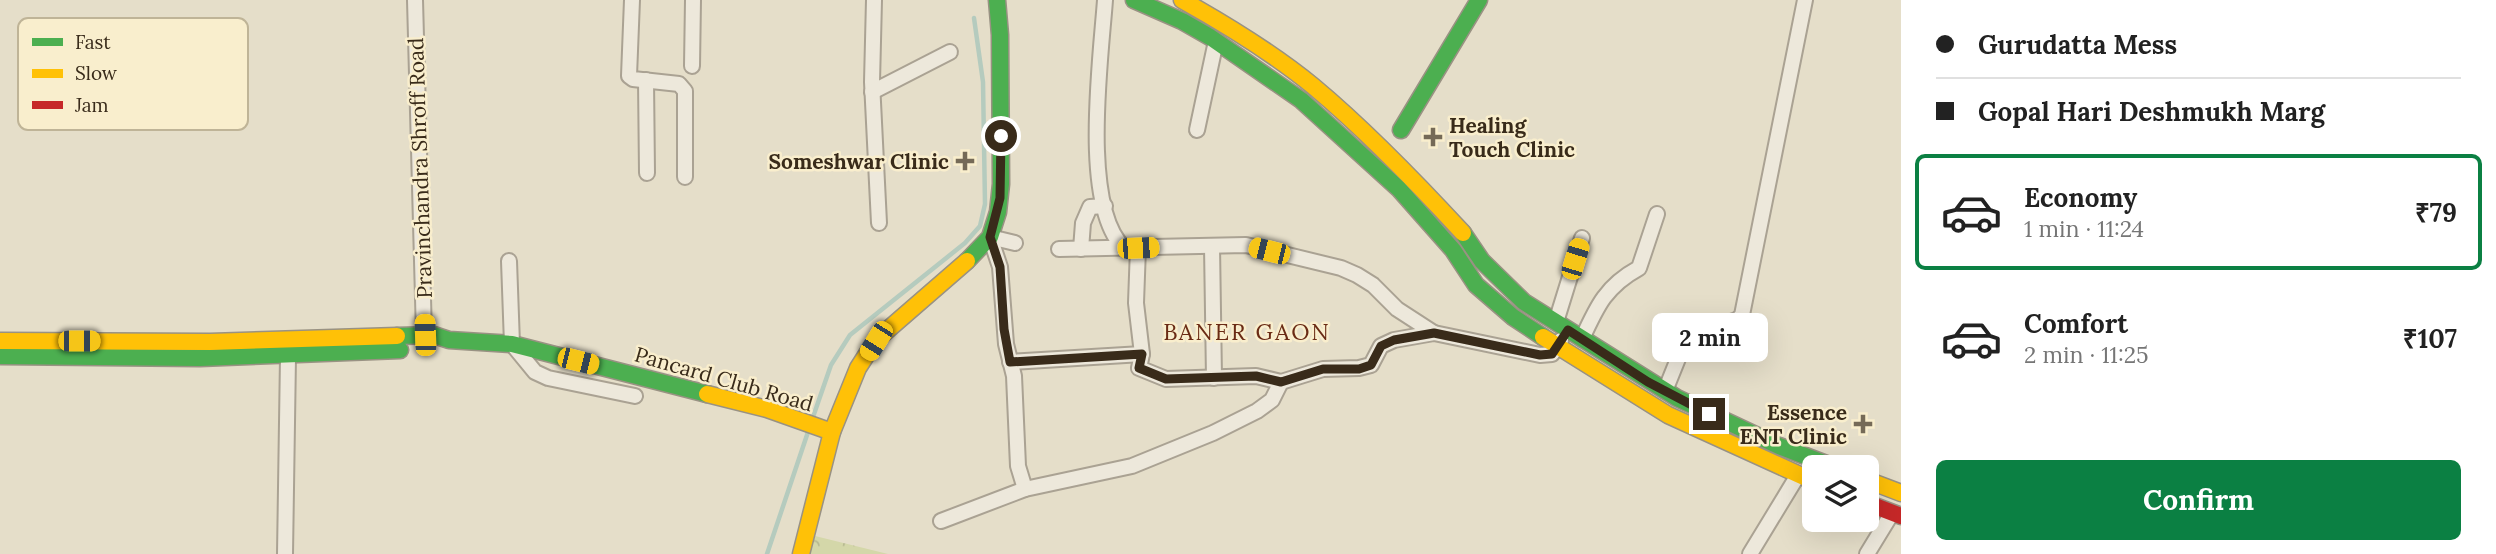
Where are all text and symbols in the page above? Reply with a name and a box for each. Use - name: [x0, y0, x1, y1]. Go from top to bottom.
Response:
- legend: [18, 18, 248, 130]
- text: Gurudatta Mess: [1978, 28, 2177, 61]
- text: Fast: [75, 30, 111, 54]
- street label: Pravinchandra Shroff Road: [402, 37, 438, 299]
- text: Slow: [75, 61, 118, 85]
- text: Jam: [74, 93, 109, 117]
- text: Gopal Hari Deshmukh Marg: [1978, 95, 2325, 128]
- place label: Healing Touch Clinic: [1449, 112, 1575, 163]
- route start: [985, 120, 1017, 152]
- marker: Healing Touch Clinic: [1423, 127, 1443, 147]
- place label: Someshwar Clinic: [768, 148, 949, 175]
- marker: Someshwar Clinic: [955, 151, 975, 171]
- icon: car: [1940, 181, 2003, 244]
- text: Economy: [2024, 181, 2137, 214]
- text: ₹79: [2415, 196, 2457, 229]
- text: 1 min · 11:24: [2024, 214, 2144, 243]
- car: [1247, 236, 1292, 266]
- car: [1559, 236, 1592, 282]
- car: [1117, 237, 1160, 259]
- icon: car: [1940, 307, 2003, 370]
- text: Comfort: [2024, 307, 2128, 340]
- callout: 2 min: [1651, 312, 1767, 362]
- car: [414, 314, 437, 356]
- district label: BANER GAON: [1163, 317, 1331, 346]
- car: [856, 318, 897, 364]
- text: ₹107: [2403, 322, 2457, 355]
- text: 2 min: [1679, 323, 1741, 352]
- car: [59, 331, 101, 352]
- text: 2 min · 11:25: [2024, 340, 2149, 369]
- street label: Pancard Club Road: [632, 341, 816, 417]
- car: [556, 346, 601, 376]
- route end: [1693, 398, 1725, 430]
- place label: Essence ENT Clinic: [1739, 399, 1847, 450]
- marker: Essence ENT Clinic: [1853, 414, 1873, 434]
- map controls: [1802, 455, 1879, 532]
- button: layers: [1802, 455, 1879, 532]
- button: Confirm: [1936, 460, 2461, 540]

